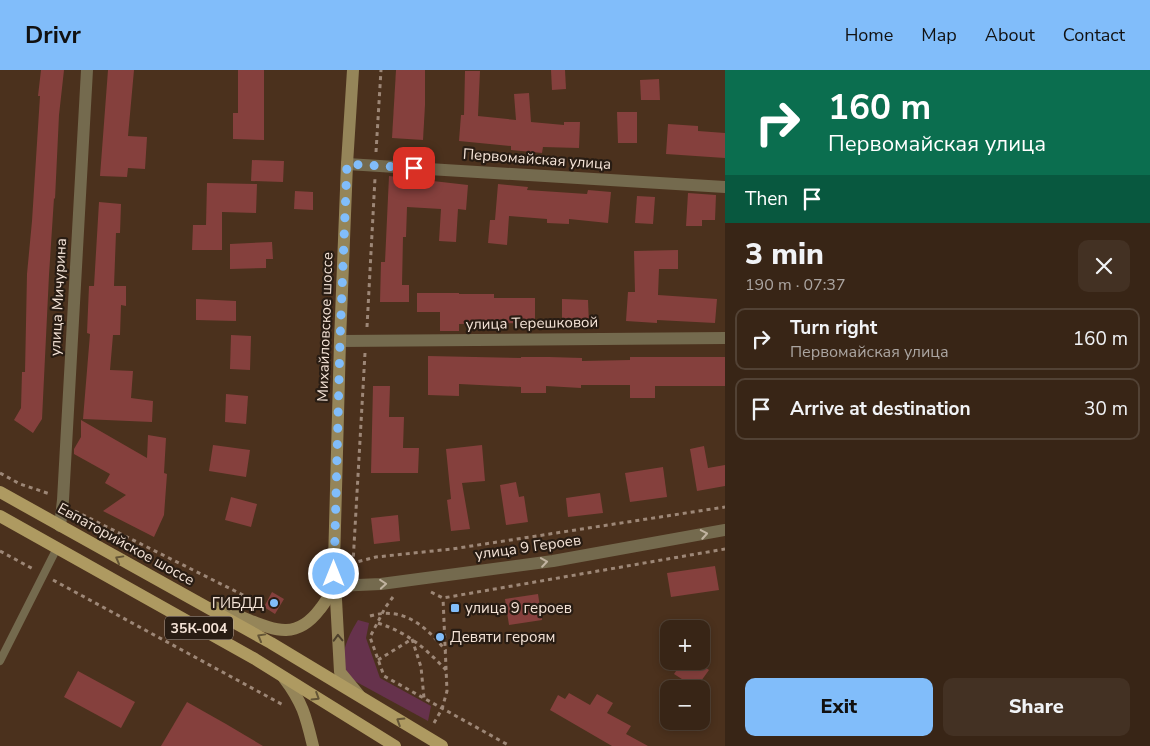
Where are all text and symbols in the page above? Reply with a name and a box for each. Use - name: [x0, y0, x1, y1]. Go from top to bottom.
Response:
- text: Drivr: [25, 19, 81, 51]
- text: Home: [845, 23, 893, 47]
- text: Map: [921, 23, 957, 47]
- text: About: [985, 23, 1035, 47]
- text: Contact: [1063, 23, 1125, 47]
- text: 160 m: [828, 84, 931, 131]
- icon: right: [745, 90, 810, 155]
- text: Первомайская улица: [828, 129, 1046, 159]
- street label: Первомайская улица: [462, 144, 612, 174]
- pin: [393, 147, 435, 189]
- icon: arrive: [400, 154, 428, 182]
- icon: arrive: [798, 185, 826, 213]
- text: Then: [745, 186, 788, 212]
- text: 3 min: [745, 234, 824, 275]
- street label: улица Мичурина: [45, 238, 71, 356]
- button: close: [1078, 240, 1130, 292]
- street label: Михайловское шоссе: [312, 252, 338, 402]
- text: 190 m · 07:37: [745, 274, 846, 296]
- street label: улица Терешковой: [466, 312, 598, 334]
- text: Turn right: [790, 315, 877, 341]
- icon: right: [747, 325, 775, 353]
- text: 160 m: [1073, 326, 1128, 352]
- text: Первомайская улица: [790, 341, 949, 363]
- icon: arrive: [747, 395, 775, 423]
- text: Arrive at destination: [790, 396, 971, 422]
- text: 30 m: [1084, 396, 1128, 422]
- street label: Евпаторийское шоссе: [54, 498, 198, 590]
- one-way arrow: [700, 529, 709, 540]
- street label: улица 9 Героев: [474, 530, 582, 564]
- position arrow: [307, 547, 359, 599]
- one-way arrow: [115, 555, 124, 565]
- one-way arrow: [541, 557, 549, 568]
- one-way arrow: [380, 578, 388, 589]
- place label: ГИБДД: [212, 593, 264, 613]
- marker: ГИБДД: [268, 597, 280, 609]
- place label: улица 9 героев: [465, 598, 572, 618]
- marker: улица 9 героев: [449, 602, 461, 614]
- road number: 35К-004: [165, 616, 233, 640]
- map controls: [660, 620, 710, 730]
- button: +: [660, 620, 710, 670]
- place label: Девяти героям: [450, 627, 555, 647]
- marker: Девяти героям: [434, 631, 446, 643]
- one-way arrow: [257, 634, 266, 644]
- one-way arrow: [332, 634, 343, 642]
- button: Exit: [745, 678, 933, 736]
- button: Share: [943, 678, 1130, 736]
- button: −: [660, 680, 710, 730]
- one-way arrow: [310, 690, 319, 700]
- one-way arrow: [397, 718, 406, 728]

